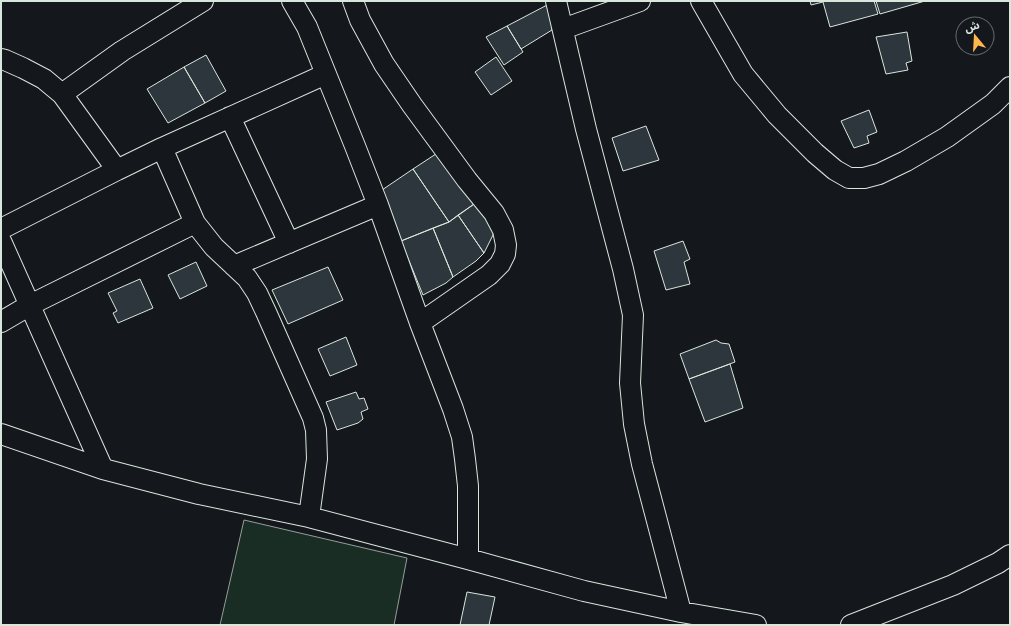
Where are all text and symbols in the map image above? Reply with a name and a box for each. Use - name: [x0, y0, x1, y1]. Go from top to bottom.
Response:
- north arrow: [955, 16, 995, 56]
- text: ش: [963, 18, 981, 35]

